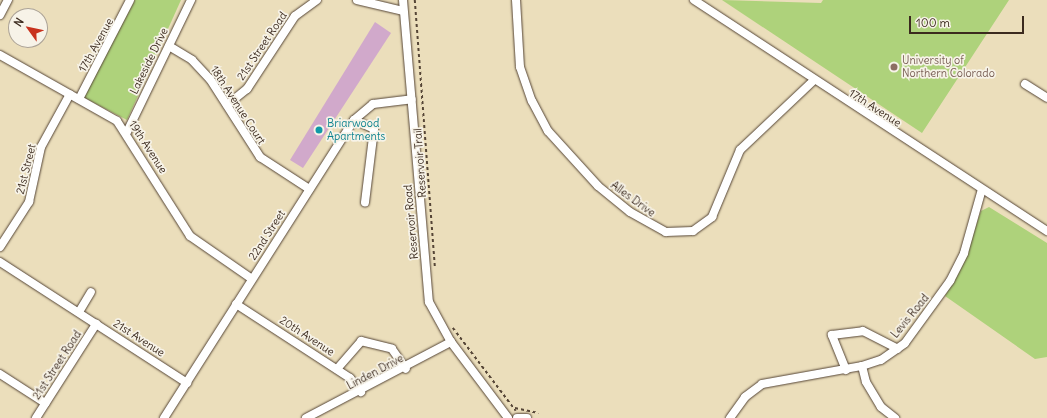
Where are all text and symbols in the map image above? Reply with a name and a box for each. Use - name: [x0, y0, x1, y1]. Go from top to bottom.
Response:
- north arrow: [8, 8, 48, 48]
- scale bar: [911, 8, 1026, 34]
- street label: 21st Street Road: [234, 9, 290, 83]
- text: N: [11, 15, 27, 29]
- text: 100 m: [916, 15, 950, 30]
- street label: 17th Avenue: [76, 16, 116, 74]
- street label: Lakeside Drive: [127, 26, 171, 96]
- place label: University of Northern Colorado: [902, 54, 995, 80]
- marker: University of Northern Colorado: [889, 62, 899, 72]
- street label: 18th Avenue Court: [208, 63, 268, 147]
- street label: 17th Avenue: [847, 86, 903, 130]
- place label: Briarwood Apartments: [327, 117, 385, 143]
- street label: 19th Avenue: [126, 118, 170, 176]
- marker: Briarwood Apartments: [314, 125, 324, 135]
- street label: Reservoir Trail: [411, 128, 429, 198]
- street label: 21st Street: [13, 143, 39, 195]
- street label: Alles Drive: [608, 179, 658, 219]
- street label: Reservoir Road: [401, 184, 421, 260]
- street label: 22nd Street: [246, 208, 288, 262]
- street label: Levis Road: [888, 291, 932, 341]
- street label: 20th Avenue: [277, 313, 337, 359]
- street label: 21st Avenue: [111, 317, 167, 359]
- street label: 21st Street Road: [30, 328, 84, 402]
- street label: Linden Drive: [344, 352, 406, 392]

